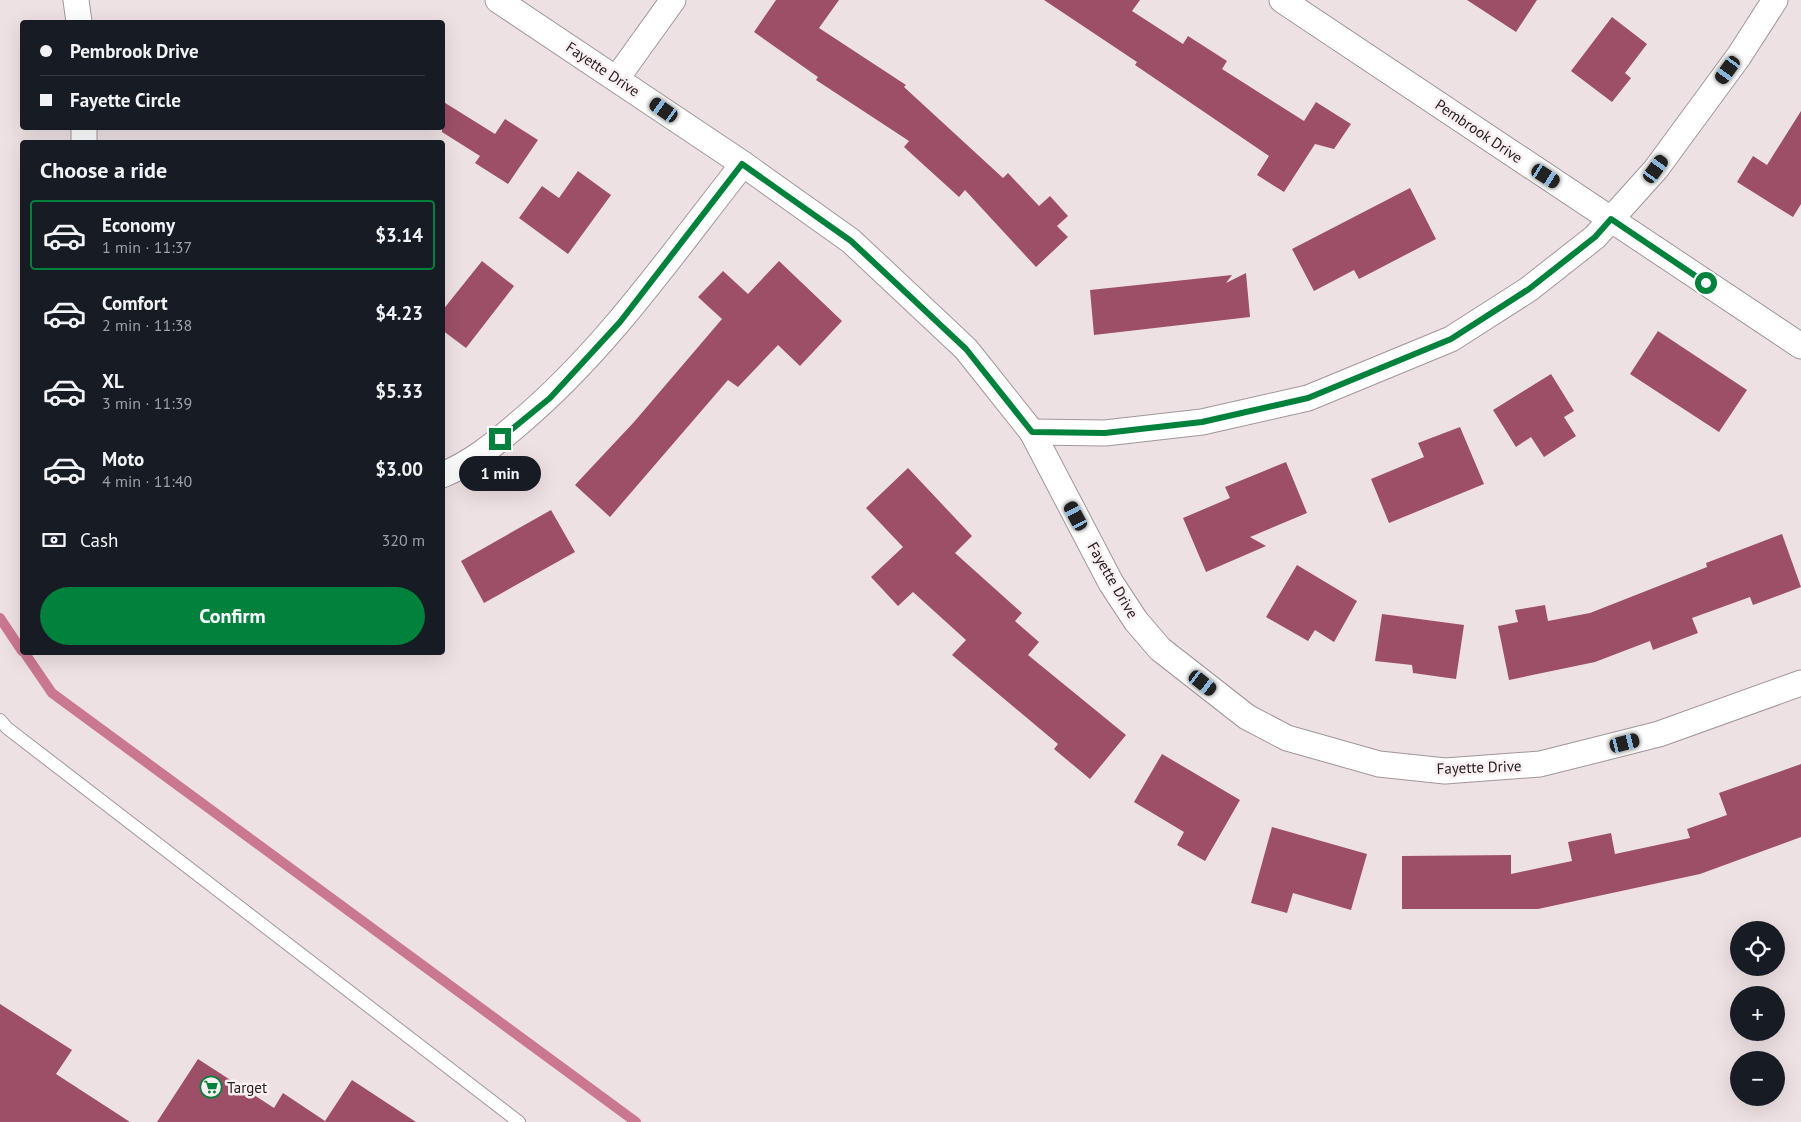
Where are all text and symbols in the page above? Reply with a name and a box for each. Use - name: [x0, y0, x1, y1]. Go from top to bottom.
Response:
- street label: Fayette Drive: [562, 37, 644, 101]
- text: Pembrook Drive: [70, 39, 199, 63]
- car: [1713, 53, 1742, 87]
- text: Fayette Circle: [70, 88, 181, 112]
- car: [647, 95, 680, 125]
- street label: Pembrook Drive: [1432, 95, 1526, 167]
- car: [1641, 152, 1670, 186]
- text: Choose a ride: [40, 156, 167, 184]
- car: [1529, 162, 1562, 190]
- icon: car: [42, 213, 87, 258]
- text: Economy: [102, 213, 175, 237]
- text: $3.14: [375, 223, 423, 247]
- text: 1 min · 11:37: [102, 237, 192, 257]
- route start: [1695, 272, 1717, 294]
- icon: car: [42, 291, 87, 336]
- text: Comfort: [102, 291, 168, 315]
- text: $4.23: [375, 301, 423, 325]
- text: 2 min · 11:38: [102, 315, 192, 335]
- icon: car: [42, 369, 87, 414]
- text: XL: [102, 369, 124, 393]
- text: $5.33: [375, 379, 423, 403]
- text: 3 min · 11:39: [102, 393, 192, 413]
- route end: [489, 428, 511, 450]
- icon: car: [42, 447, 87, 492]
- text: Moto: [102, 447, 144, 471]
- callout: 1 min: [459, 456, 541, 492]
- text: $3.00: [375, 457, 423, 481]
- text: 1 min: [480, 463, 520, 483]
- text: 4 min · 11:40: [102, 471, 192, 491]
- car: [1062, 499, 1089, 533]
- icon: cash: [40, 526, 68, 554]
- text: Cash: [80, 528, 118, 552]
- text: 320 m: [382, 530, 425, 550]
- street label: Fayette Drive: [1084, 538, 1142, 622]
- button: Confirm: [40, 587, 425, 645]
- car: [1186, 668, 1219, 698]
- car: [1608, 732, 1641, 754]
- street label: Fayette Drive: [1436, 756, 1522, 778]
- map controls: [1730, 921, 1785, 1106]
- button: locate: [1730, 921, 1785, 976]
- button: +: [1730, 986, 1785, 1041]
- button: −: [1730, 1051, 1785, 1106]
- supermarket icon: Target: [199, 1075, 223, 1099]
- place label: Target: [227, 1078, 267, 1097]

